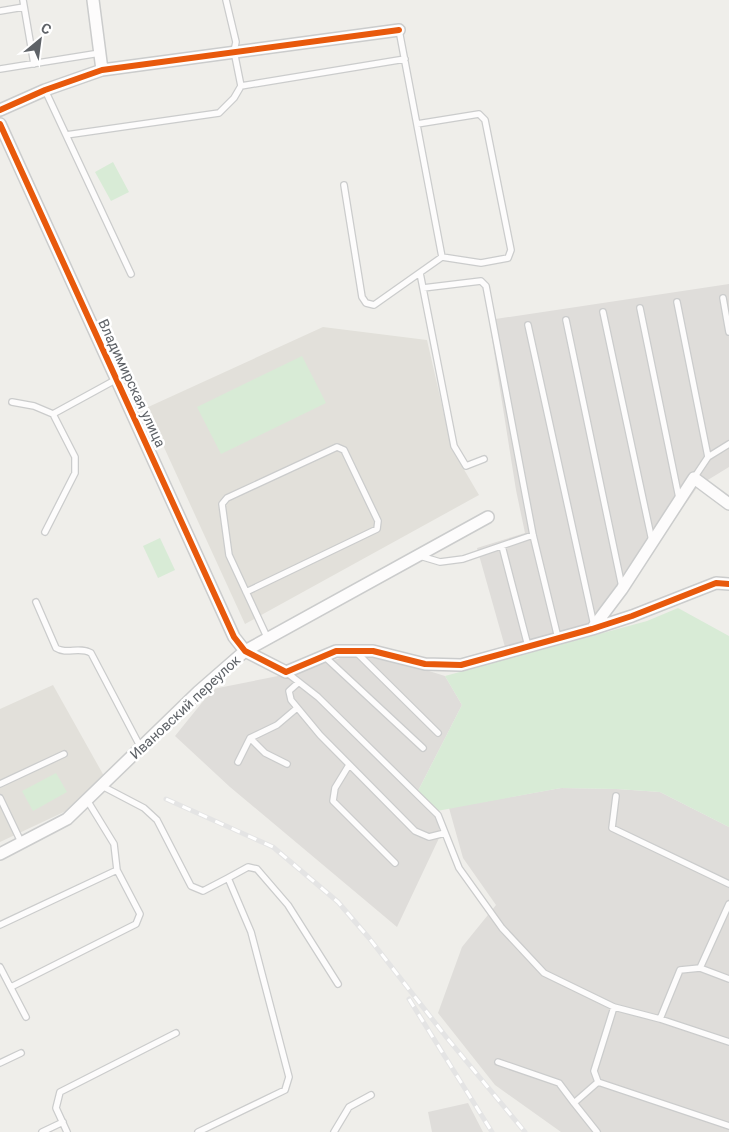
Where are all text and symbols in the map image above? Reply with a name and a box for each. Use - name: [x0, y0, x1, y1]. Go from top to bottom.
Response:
- north arrow: [15, 15, 65, 65]
- text: С: [38, 19, 54, 38]
- street label: Владимирская улица: [95, 316, 169, 450]
- street label: Ивановский переулок: [127, 651, 244, 762]

